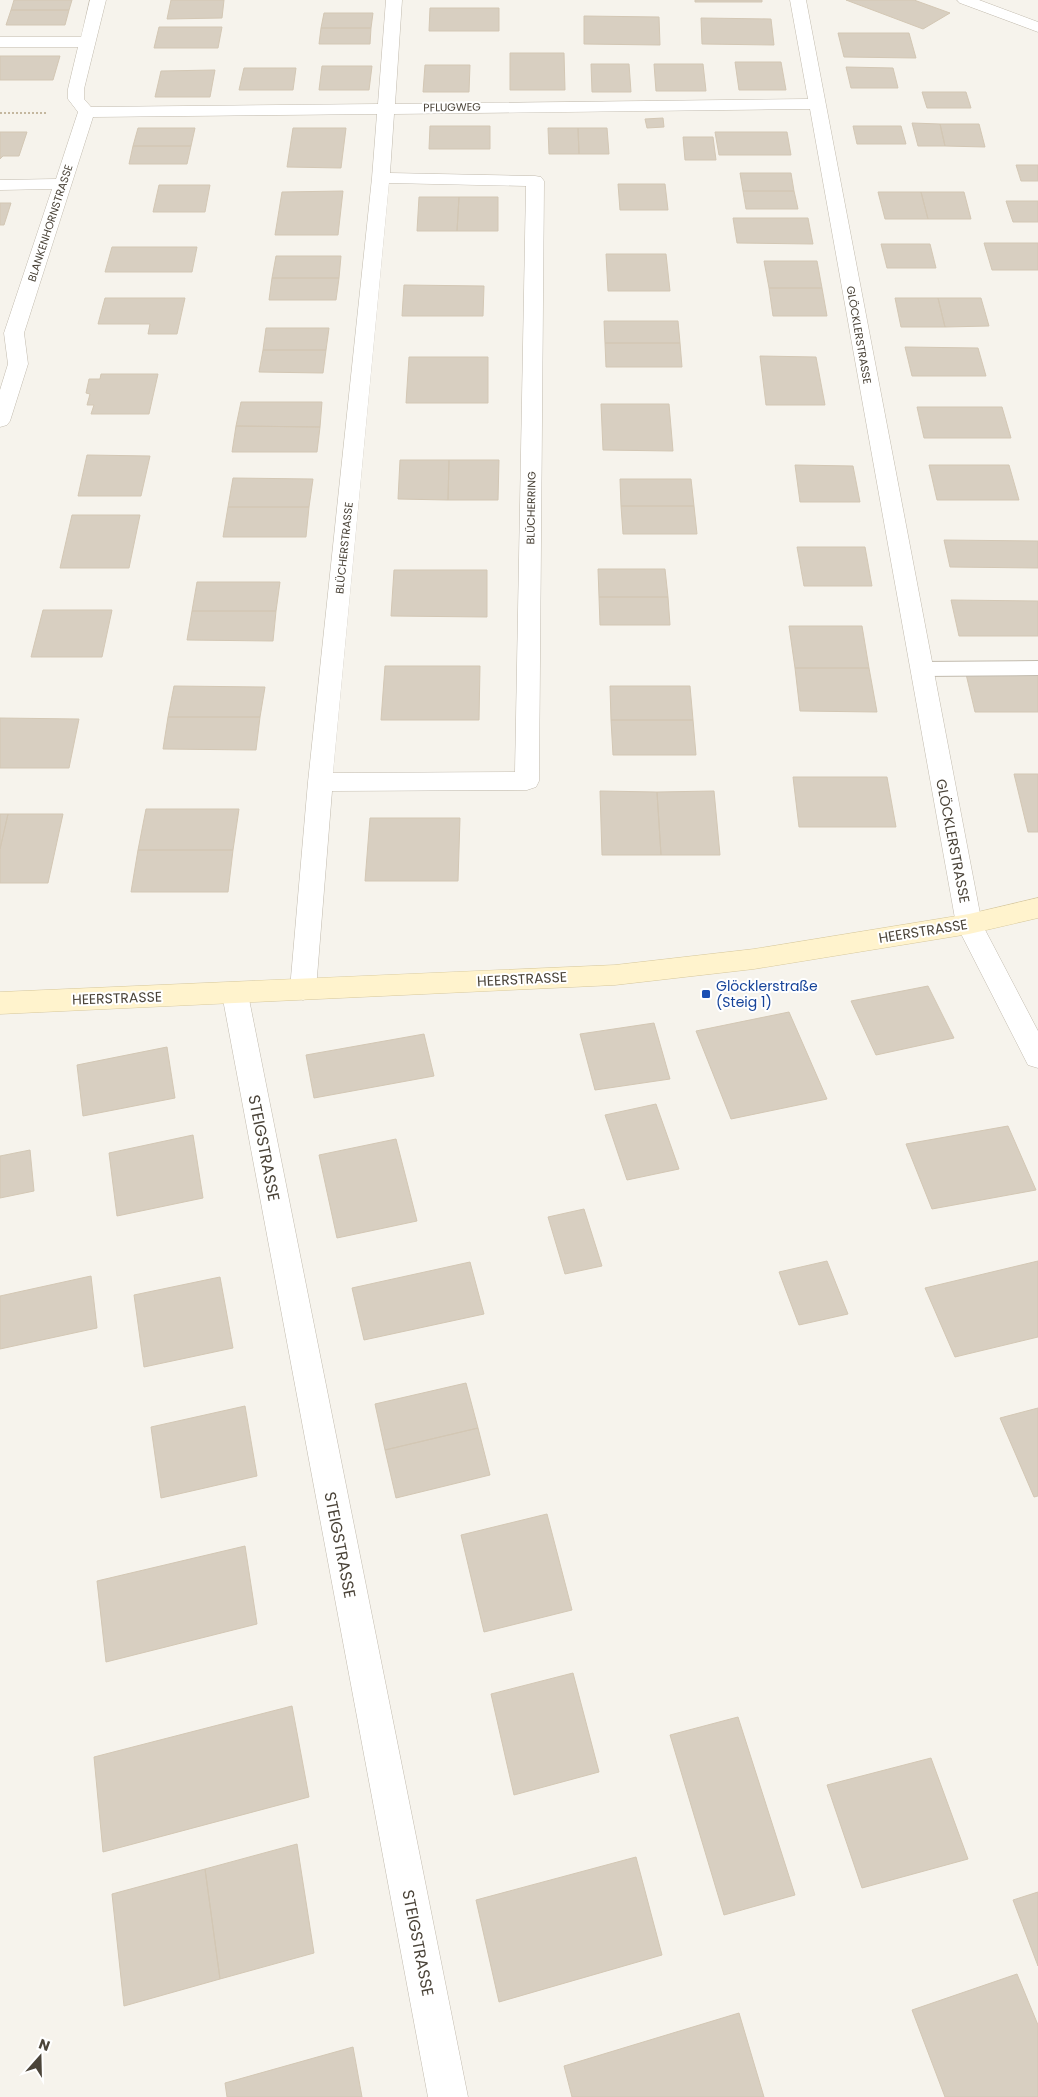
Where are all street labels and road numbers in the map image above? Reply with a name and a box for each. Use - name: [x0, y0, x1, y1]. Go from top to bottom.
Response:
- street label: PFLUGWEG: [423, 98, 481, 116]
- street label: BLANKENHORNSTRASSE: [23, 162, 77, 284]
- street label: GLÖCKLERSTRASSE: [843, 285, 875, 385]
- street label: BLÜCHERRING: [522, 471, 540, 545]
- street label: BLÜCHERSTRASSE: [331, 501, 357, 595]
- street label: GLÖCKLERSTRASSE: [931, 777, 975, 905]
- street label: HEERSTRASSE: [877, 914, 969, 948]
- street label: HEERSTRASSE: [477, 967, 567, 991]
- street label: HEERSTRASSE: [72, 986, 162, 1010]
- street label: STEIGSTRASSE: [242, 1093, 286, 1203]
- street label: STEIGSTRASSE: [318, 1490, 362, 1600]
- street label: STEIGSTRASSE: [396, 1888, 440, 1998]

